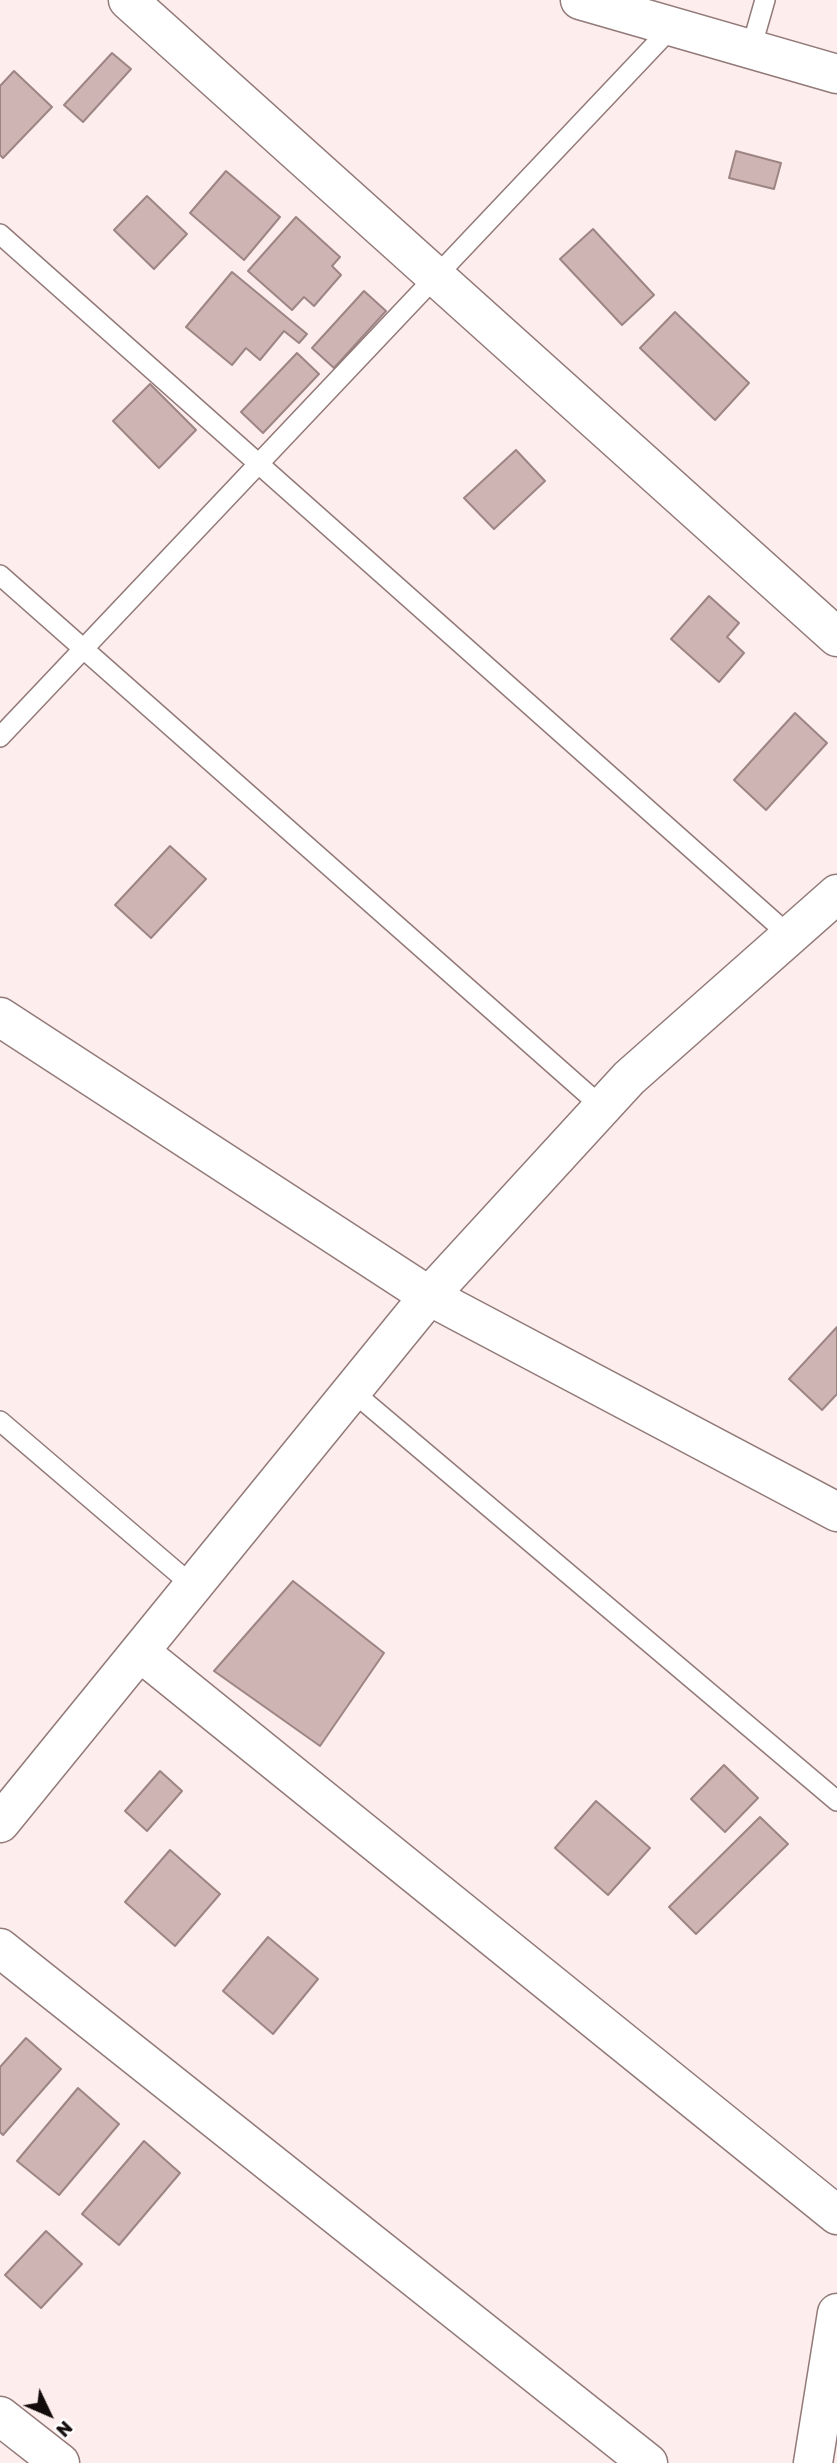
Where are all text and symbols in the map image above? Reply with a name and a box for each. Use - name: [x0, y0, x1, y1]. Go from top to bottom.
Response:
- north arrow: [14, 2379, 84, 2449]
- text: N: [51, 2416, 77, 2442]

